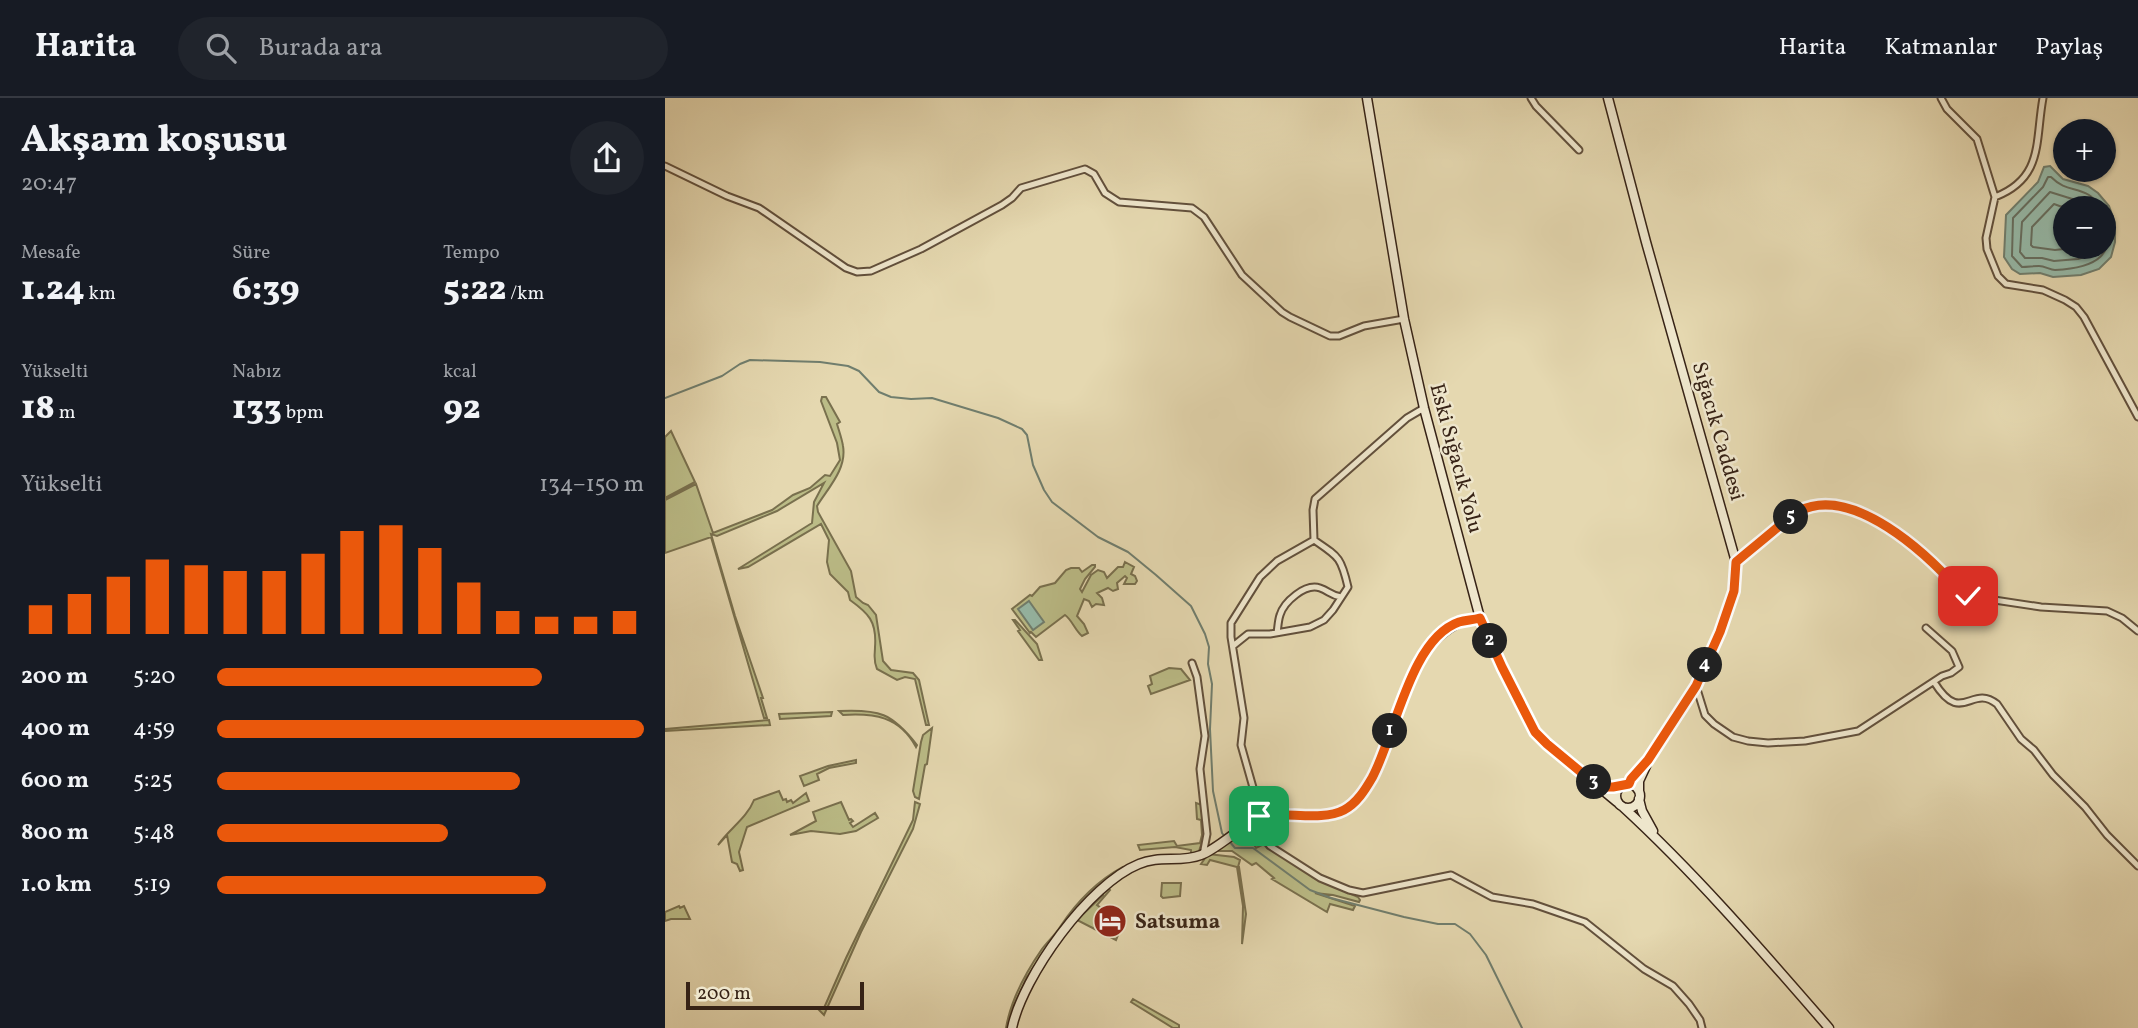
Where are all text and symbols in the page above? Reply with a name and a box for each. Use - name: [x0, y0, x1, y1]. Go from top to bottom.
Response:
- search box: [178, 17, 668, 80]
- text: Harita: [35, 25, 136, 71]
- icon: search: [202, 29, 240, 67]
- text: Burada ara: [258, 30, 383, 66]
- text: Harita: [1779, 31, 1846, 65]
- text: Katmanlar: [1884, 31, 1997, 65]
- text: Paylaş: [2035, 31, 2103, 65]
- text: Akşam koşusu: [21, 115, 287, 168]
- map controls: [2053, 119, 2116, 259]
- button: +: [2053, 119, 2116, 182]
- button: share: [570, 121, 644, 195]
- text: 20:47: [21, 168, 77, 200]
- button: −: [2053, 196, 2116, 259]
- text: Mesafe: [21, 240, 80, 266]
- text: Süre: [232, 240, 270, 266]
- text: Tempo: [443, 240, 500, 266]
- text: 1.24: [21, 266, 85, 314]
- text: 6:39: [232, 266, 300, 314]
- text: 5:22: [443, 266, 506, 314]
- text: km: [85, 281, 116, 307]
- text: /km: [506, 281, 544, 307]
- street label: Sığacık Caddesi: [1684, 358, 1751, 504]
- text: Yükselti: [21, 359, 88, 385]
- text: Nabız: [232, 359, 281, 385]
- text: kcal: [443, 359, 477, 385]
- street label: Eski Sığacık Yolu: [1422, 380, 1489, 536]
- text: 18: [21, 385, 55, 433]
- text: 133: [232, 385, 282, 433]
- text: 92: [443, 385, 481, 433]
- text: m: [55, 400, 76, 426]
- text: bpm: [282, 400, 324, 426]
- text: Yükselti: [21, 469, 102, 501]
- text: 134–150 m: [539, 469, 644, 501]
- pin: 5: [1773, 500, 1809, 534]
- text: 5: [1786, 503, 1795, 529]
- pin: [1938, 566, 1998, 626]
- icon: check: [1949, 577, 1987, 615]
- pin: 2: [1473, 624, 1507, 658]
- text: 2: [1485, 627, 1494, 653]
- pin: 4: [1688, 648, 1723, 682]
- text: 4: [1699, 651, 1710, 677]
- text: 200 m: [21, 661, 88, 693]
- text: 5:20: [133, 661, 175, 693]
- text: 400 m: [21, 713, 90, 745]
- text: 4:59: [133, 713, 175, 745]
- pin: 1: [1373, 714, 1407, 748]
- text: 1: [1386, 717, 1393, 743]
- pin: 3: [1577, 764, 1611, 800]
- text: 600 m: [21, 765, 89, 797]
- text: 5:25: [133, 765, 173, 797]
- text: 3: [1589, 768, 1598, 794]
- pin: [1229, 786, 1289, 846]
- icon: arrive: [1240, 797, 1278, 835]
- text: 800 m: [21, 817, 89, 849]
- text: 5:48: [133, 817, 174, 849]
- text: 1.0 km: [21, 869, 92, 901]
- text: 5:19: [133, 869, 170, 901]
- hotel icon: Satsuma: [1091, 902, 1129, 940]
- place label: Satsuma: [1135, 908, 1220, 937]
- scale bar: [686, 979, 865, 1011]
- text: 200 m: [697, 981, 751, 1007]

